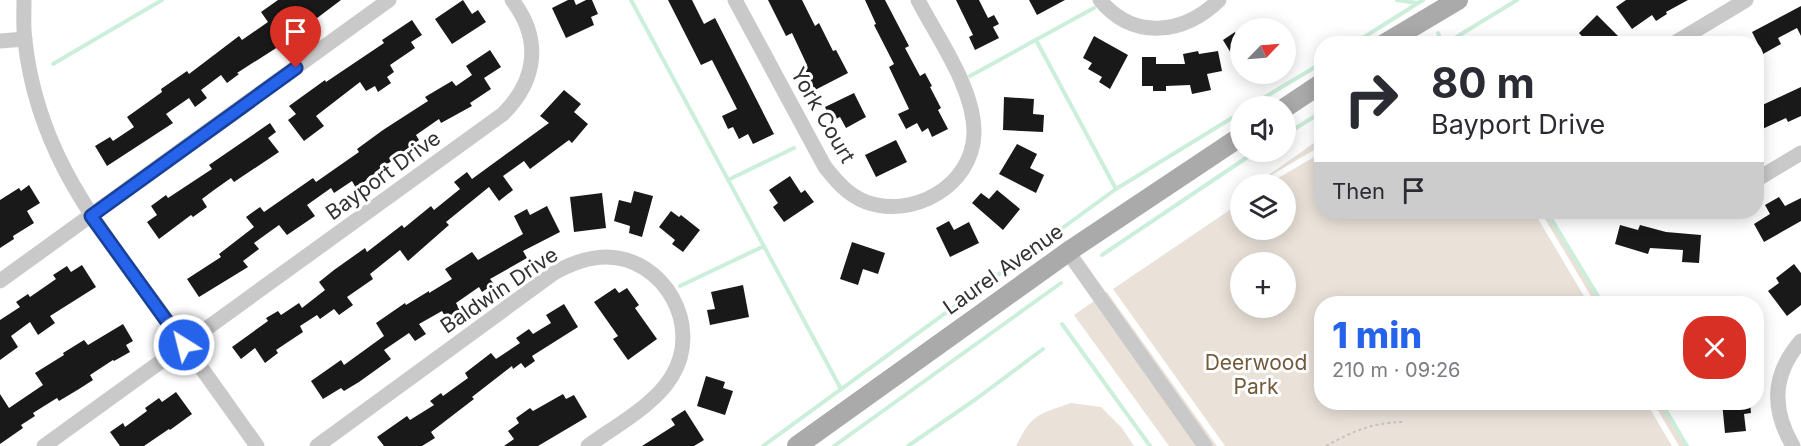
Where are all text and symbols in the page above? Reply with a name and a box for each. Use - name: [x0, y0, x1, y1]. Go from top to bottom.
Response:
- pin: [270, 6, 321, 68]
- icon: arrive: [279, 15, 312, 48]
- north arrow: [1230, 18, 1296, 84]
- map controls: [1230, 18, 1296, 318]
- text: 80 m: [1431, 57, 1535, 108]
- icon: right: [1332, 60, 1410, 138]
- street label: York Court: [786, 63, 860, 167]
- button: sound: [1230, 96, 1296, 162]
- text: Bayport Drive: [1431, 108, 1605, 141]
- street label: Bayport Drive: [321, 125, 445, 225]
- button: layers: [1230, 174, 1296, 240]
- icon: arrive: [1397, 174, 1430, 207]
- text: Then: [1332, 178, 1385, 204]
- street label: Laurel Avenue: [938, 218, 1068, 320]
- street label: Baldwin Drive: [436, 242, 562, 338]
- button: +: [1230, 252, 1296, 318]
- position arrow: [152, 313, 216, 377]
- text: 1 min: [1332, 313, 1422, 357]
- button: close: [1683, 316, 1746, 379]
- park label: Deerwood Park: [1205, 350, 1307, 399]
- text: 210 m · 09:26: [1332, 358, 1461, 382]

